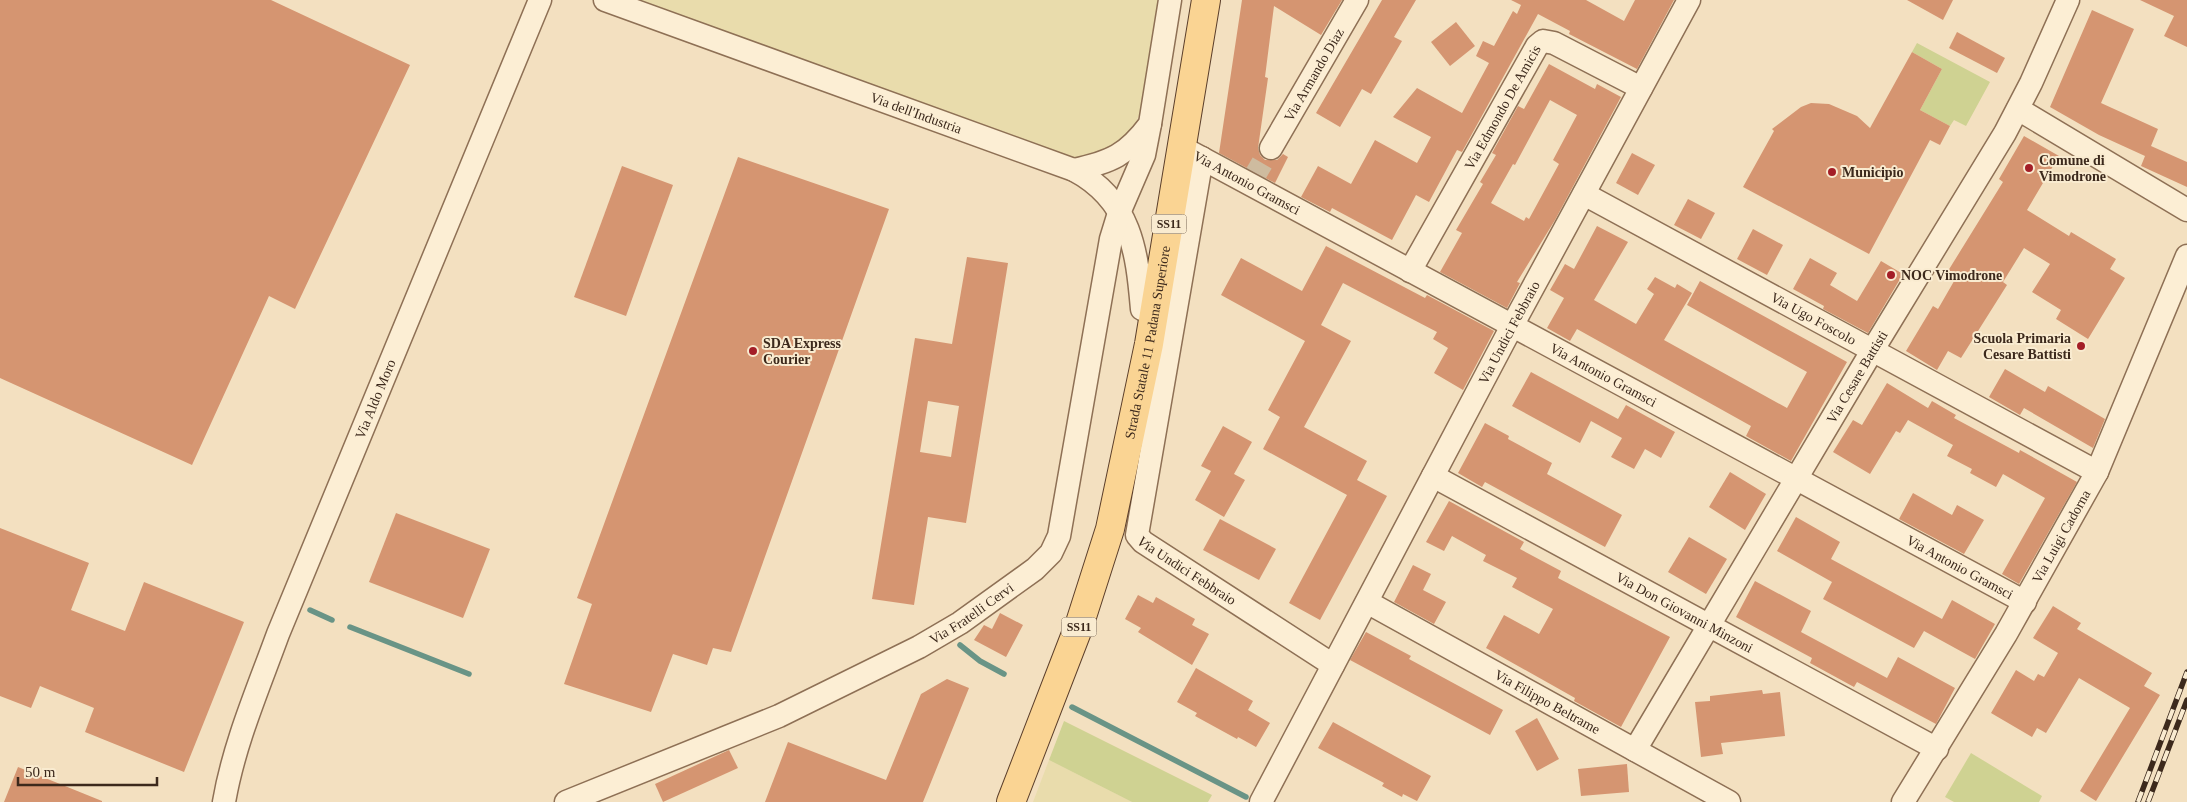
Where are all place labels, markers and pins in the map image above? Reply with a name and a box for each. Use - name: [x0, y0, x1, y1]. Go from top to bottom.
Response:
- place label: Comune di Vimodrone: [2039, 153, 2106, 184]
- marker: Comune di Vimodrone: [2023, 162, 2035, 174]
- place label: Municipio: [1842, 165, 1903, 180]
- marker: Municipio: [1826, 166, 1838, 178]
- place label: NOC Vimodrone: [1901, 268, 2002, 283]
- marker: NOC Vimodrone: [1885, 269, 1897, 281]
- place label: Scuola Primaria Cesare Battisti: [1973, 331, 2071, 362]
- place label: SDA Express Courier: [763, 336, 841, 367]
- marker: Scuola Primaria Cesare Battisti: [2075, 340, 2087, 352]
- marker: SDA Express Courier: [747, 345, 759, 357]

